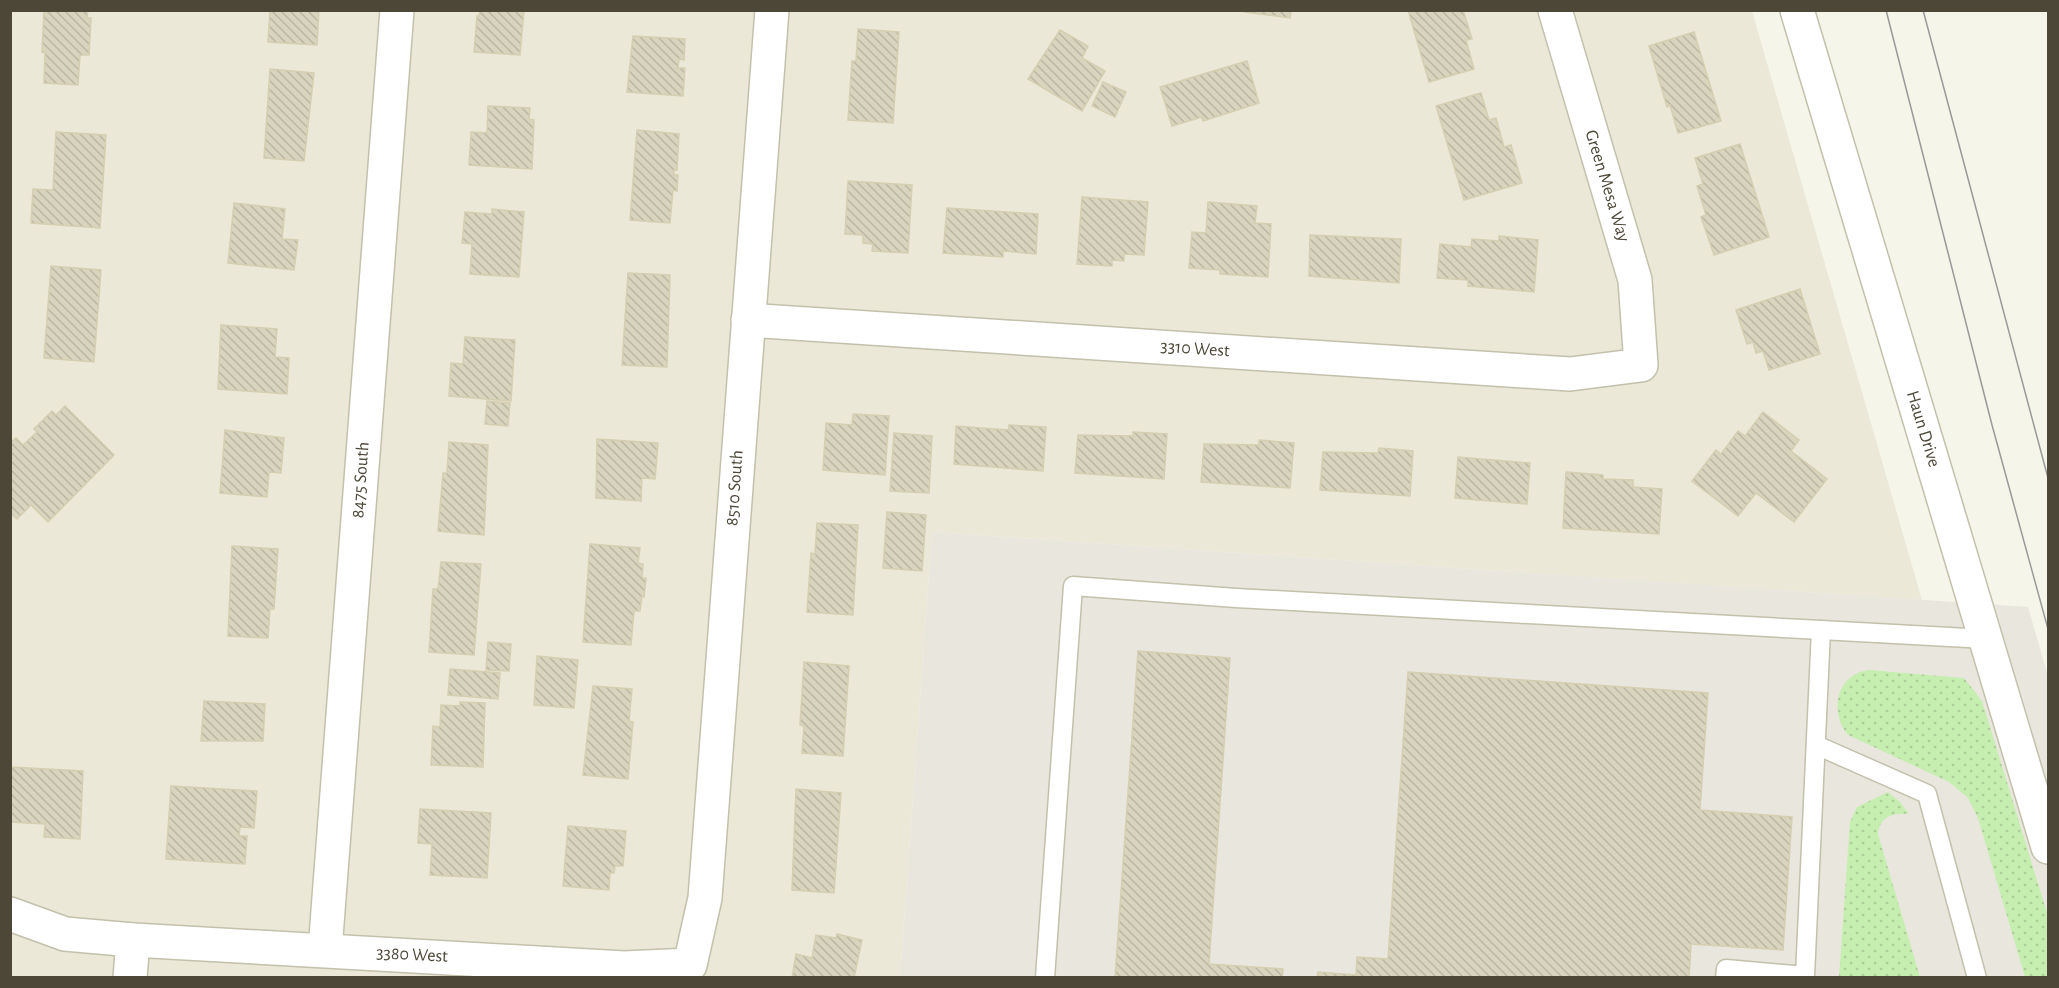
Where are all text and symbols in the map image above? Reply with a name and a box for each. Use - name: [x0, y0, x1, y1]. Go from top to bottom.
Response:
- street label: Green Mesa Way: [1581, 128, 1633, 244]
- street label: 3310 West: [1160, 338, 1231, 360]
- street label: Haun Drive: [1903, 389, 1943, 469]
- street label: 8475 South: [349, 441, 373, 519]
- street label: 8510 South: [723, 449, 747, 527]
- street label: 3380 West: [376, 944, 449, 966]

